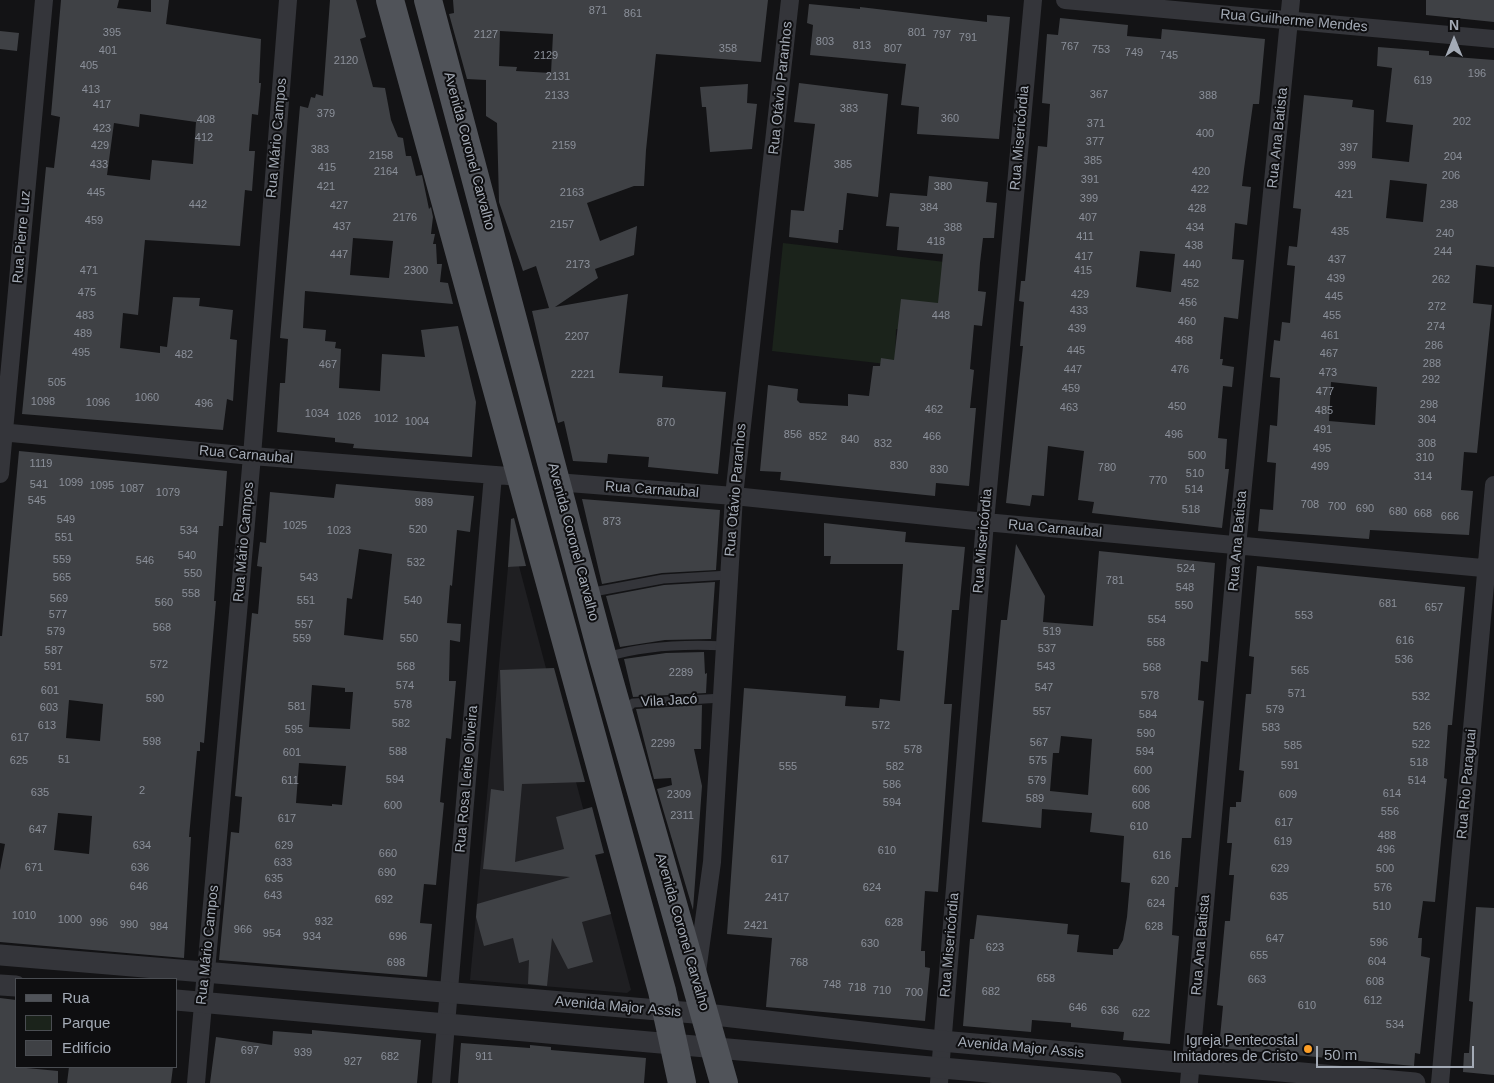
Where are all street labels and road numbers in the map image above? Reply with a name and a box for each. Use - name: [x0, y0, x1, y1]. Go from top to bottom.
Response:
- street label: Rua Guilherme Mendes: [1220, 6, 1368, 36]
- street label: Rua Otávio Paranhos: [766, 21, 796, 155]
- street label: Avenida Coronel Carvalho: [440, 70, 498, 232]
- street label: Rua Mário Campos: [263, 77, 291, 199]
- street label: Rua Misericórdia: [1007, 85, 1033, 191]
- street label: Rua Ana Batista: [1264, 87, 1292, 189]
- street label: Rua Pierre Luz: [10, 190, 34, 284]
- street label: Rua Otávio Paranhos: [722, 423, 750, 557]
- street label: Rua Carnaubal: [198, 443, 294, 467]
- street label: Avenida Coronel Carvalho: [544, 461, 602, 623]
- street label: Rua Carnaubal: [604, 478, 700, 502]
- street label: Rua Mário Campos: [230, 481, 258, 603]
- street label: Rua Misericórdia: [970, 488, 996, 594]
- street label: Rua Ana Batista: [1225, 490, 1251, 592]
- street label: Rua Carnaubal: [1007, 517, 1103, 541]
- street label: Vila Jacó: [640, 691, 698, 711]
- street label: Rua Rosa Leite Oliveira: [452, 705, 482, 853]
- street label: Rua Rio Paraguai: [1454, 728, 1480, 840]
- street label: Avenida Coronel Carvalho: [651, 851, 713, 1013]
- street label: Rua Mário Campos: [193, 884, 223, 1006]
- street label: Rua Misericórdia: [937, 892, 963, 998]
- street label: Rua Ana Batista: [1188, 894, 1214, 996]
- street label: Avenida Major Assis: [554, 993, 682, 1021]
- street label: Avenida Major Assis: [957, 1034, 1085, 1062]

